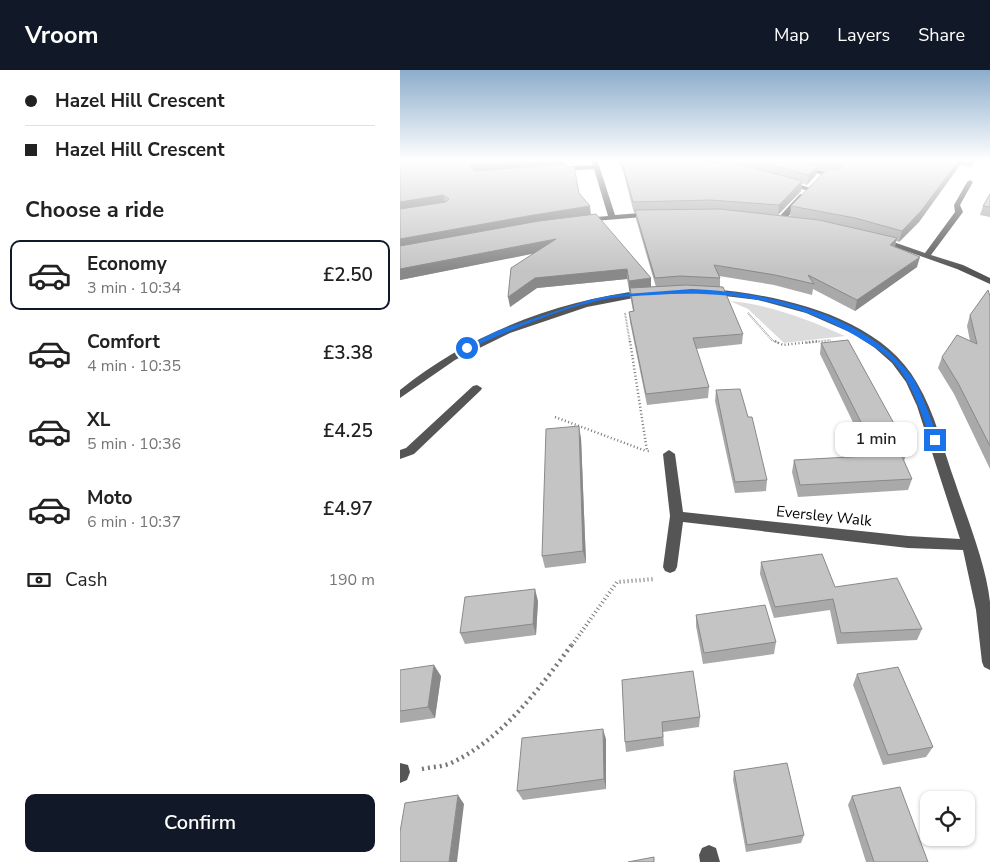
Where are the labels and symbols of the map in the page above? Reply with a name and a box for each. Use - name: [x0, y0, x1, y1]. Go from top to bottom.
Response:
- route start: [456, 337, 478, 359]
- callout: 1 min: [835, 422, 918, 458]
- route end: [924, 429, 946, 451]
- street label: Eversley Walk: [775, 501, 873, 531]

